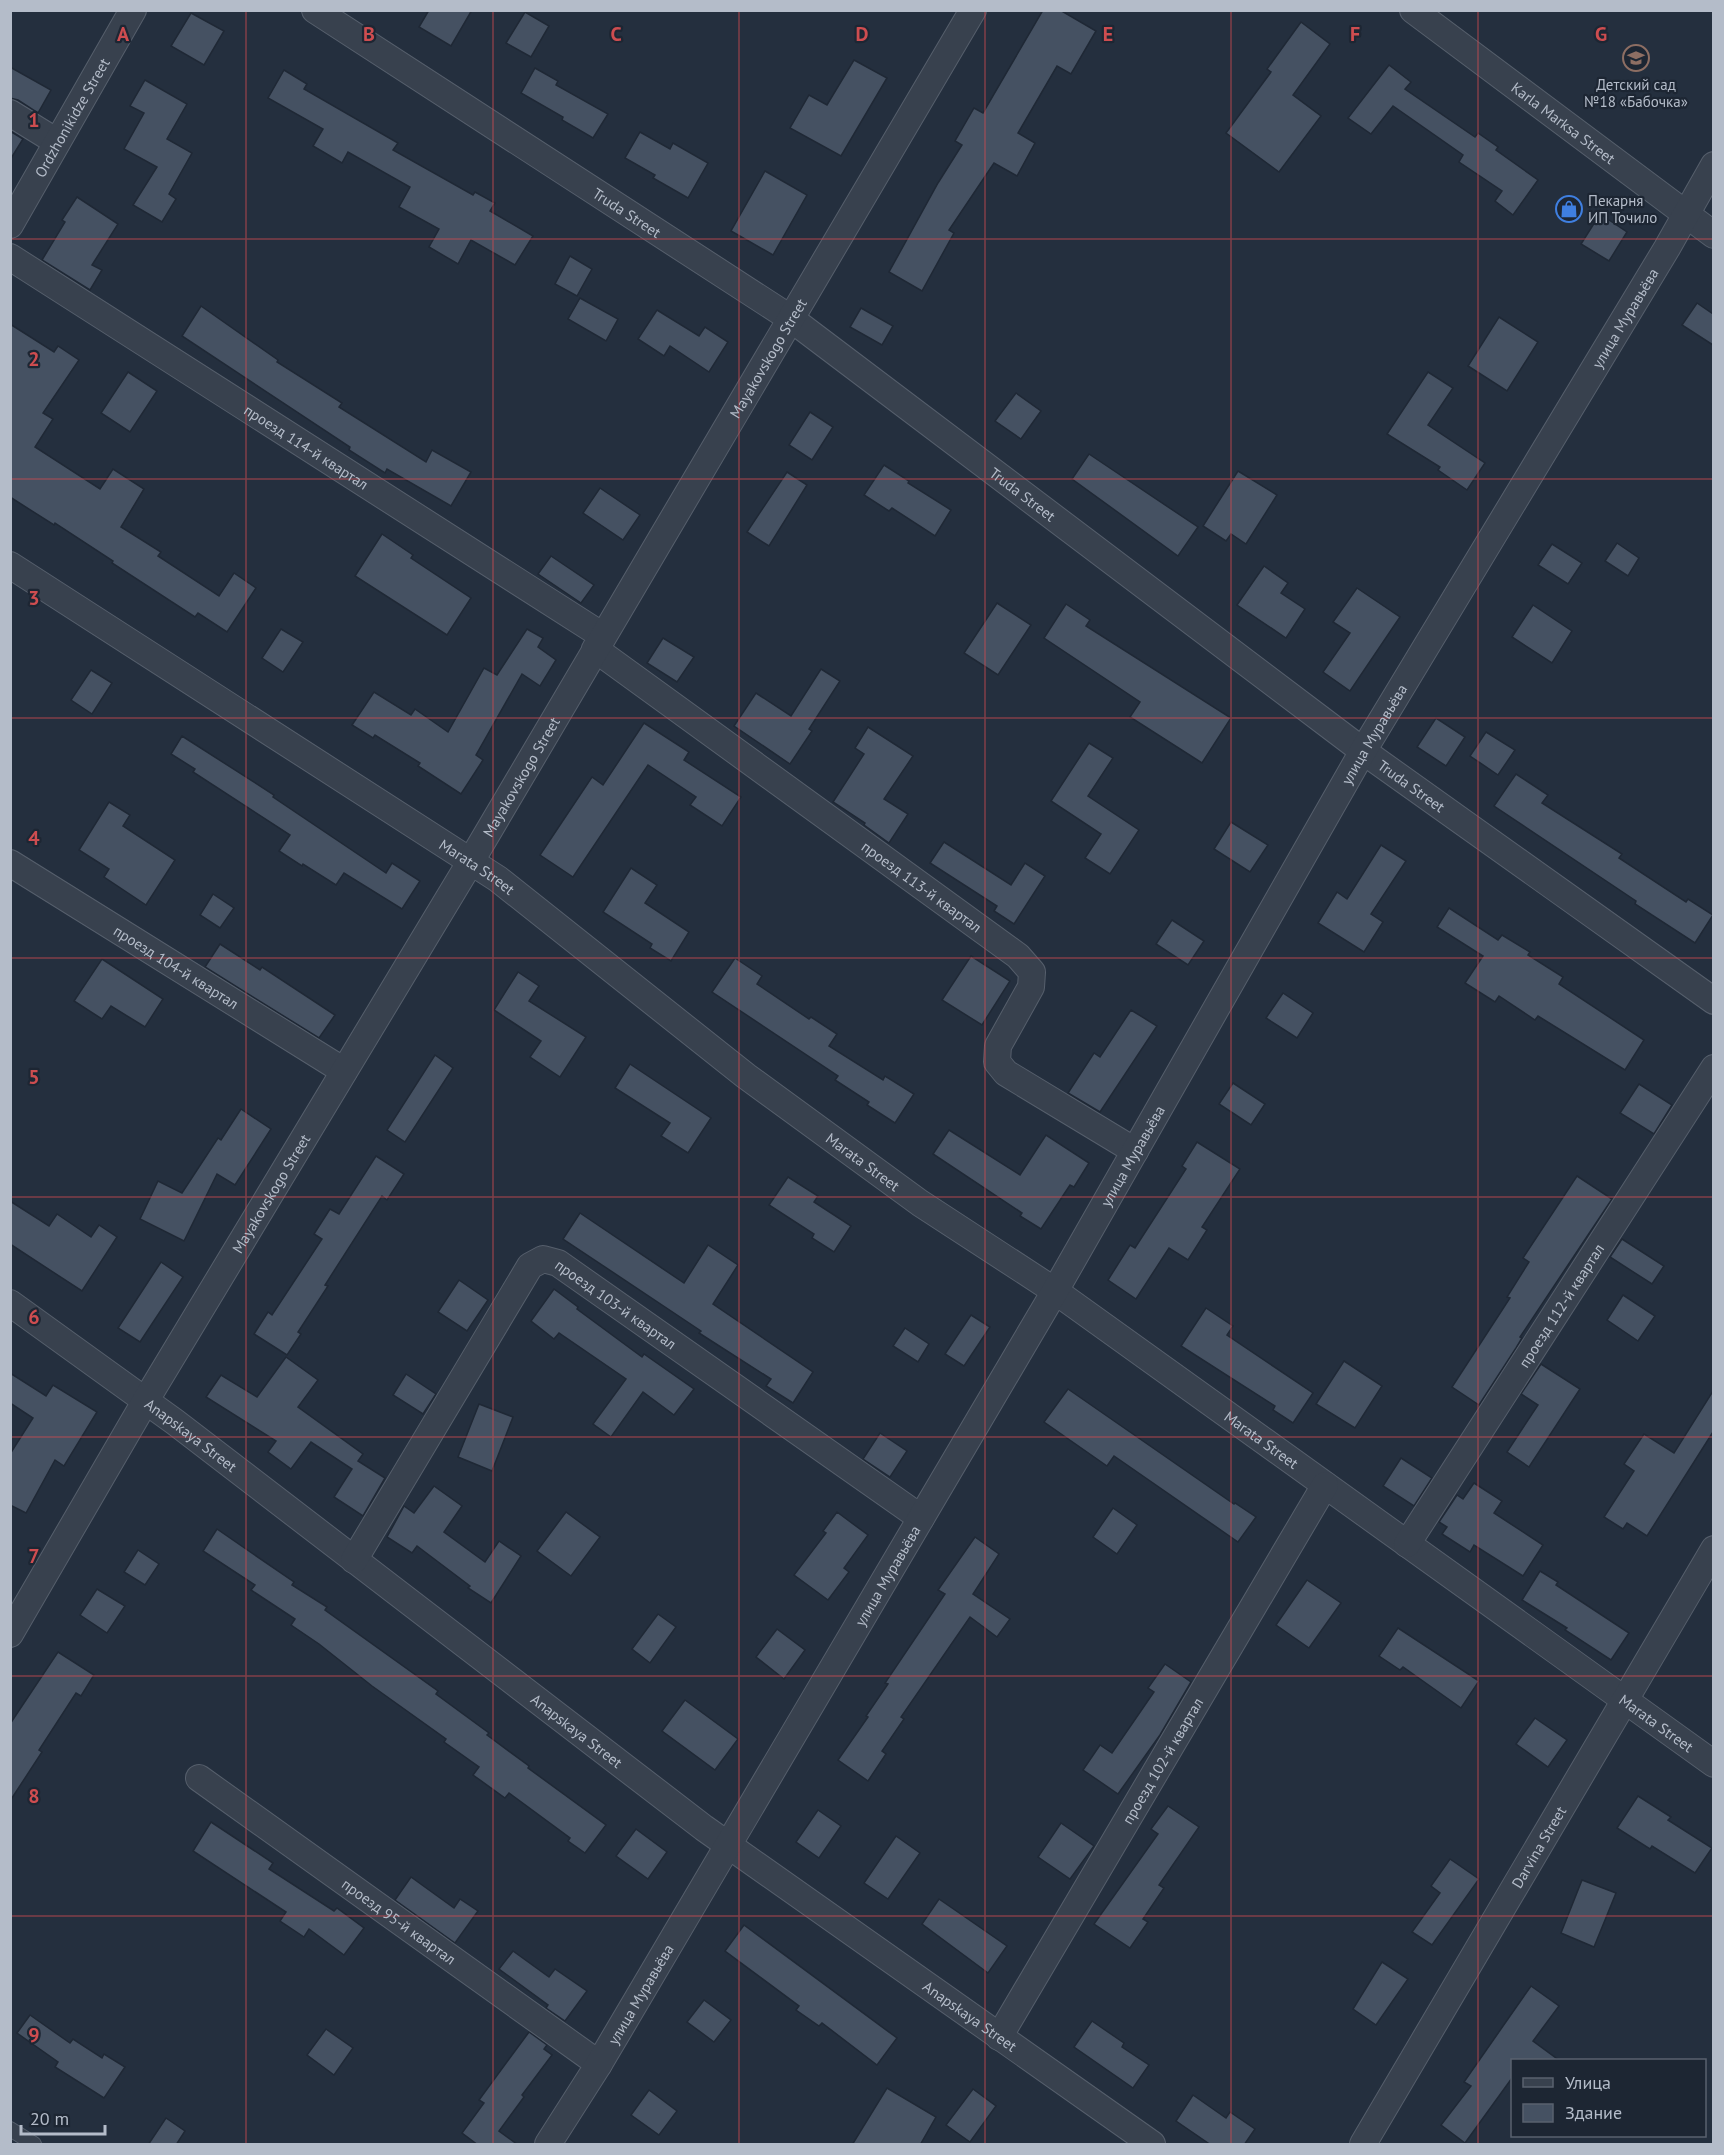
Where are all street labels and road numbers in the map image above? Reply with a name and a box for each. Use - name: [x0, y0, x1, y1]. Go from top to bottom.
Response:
- street label: Ordzhonikidze Street: [30, 54, 113, 180]
- street label: Karla Marksa Street: [1508, 78, 1619, 168]
- street label: Truda Street: [589, 183, 665, 242]
- street label: улица Муравьёва: [1587, 264, 1662, 371]
- street label: Mayakovskogo Street: [725, 295, 810, 421]
- street label: проезд 114-й квартал: [241, 400, 372, 493]
- street label: Truda Street: [986, 463, 1060, 525]
- street label: улица Муравьёва: [1337, 680, 1411, 788]
- street label: Mayakovskogo Street: [478, 713, 563, 840]
- street label: Truda Street: [1374, 755, 1449, 816]
- street label: Marata Street: [436, 834, 519, 898]
- street label: проезд 113-й квартал: [858, 836, 986, 936]
- street label: проезд 104-й квартал: [110, 921, 242, 1013]
- street label: улица Муравьёва: [1096, 1102, 1169, 1210]
- street label: Marata Street: [822, 1128, 904, 1195]
- street label: Mayakovskogo Street: [227, 1130, 314, 1256]
- street label: проезд 112-й квартал: [1514, 1240, 1608, 1371]
- street label: проезд 103-й квартал: [552, 1255, 680, 1353]
- street label: Anapskaya Street: [141, 1394, 241, 1476]
- street label: Marata Street: [1221, 1406, 1302, 1472]
- street label: улица Муравьёва: [850, 1522, 924, 1629]
- street label: Anapskaya Street: [527, 1689, 626, 1772]
- street label: Marata Street: [1616, 1690, 1697, 1756]
- street label: проезд 102-й квартал: [1117, 1694, 1207, 1827]
- street label: Darvina Street: [1507, 1803, 1570, 1891]
- street label: проезд 95-й квартал: [338, 1874, 460, 1968]
- street label: улица Муравьёва: [603, 1940, 677, 2048]
- street label: Anapskaya Street: [920, 1976, 1021, 2055]

